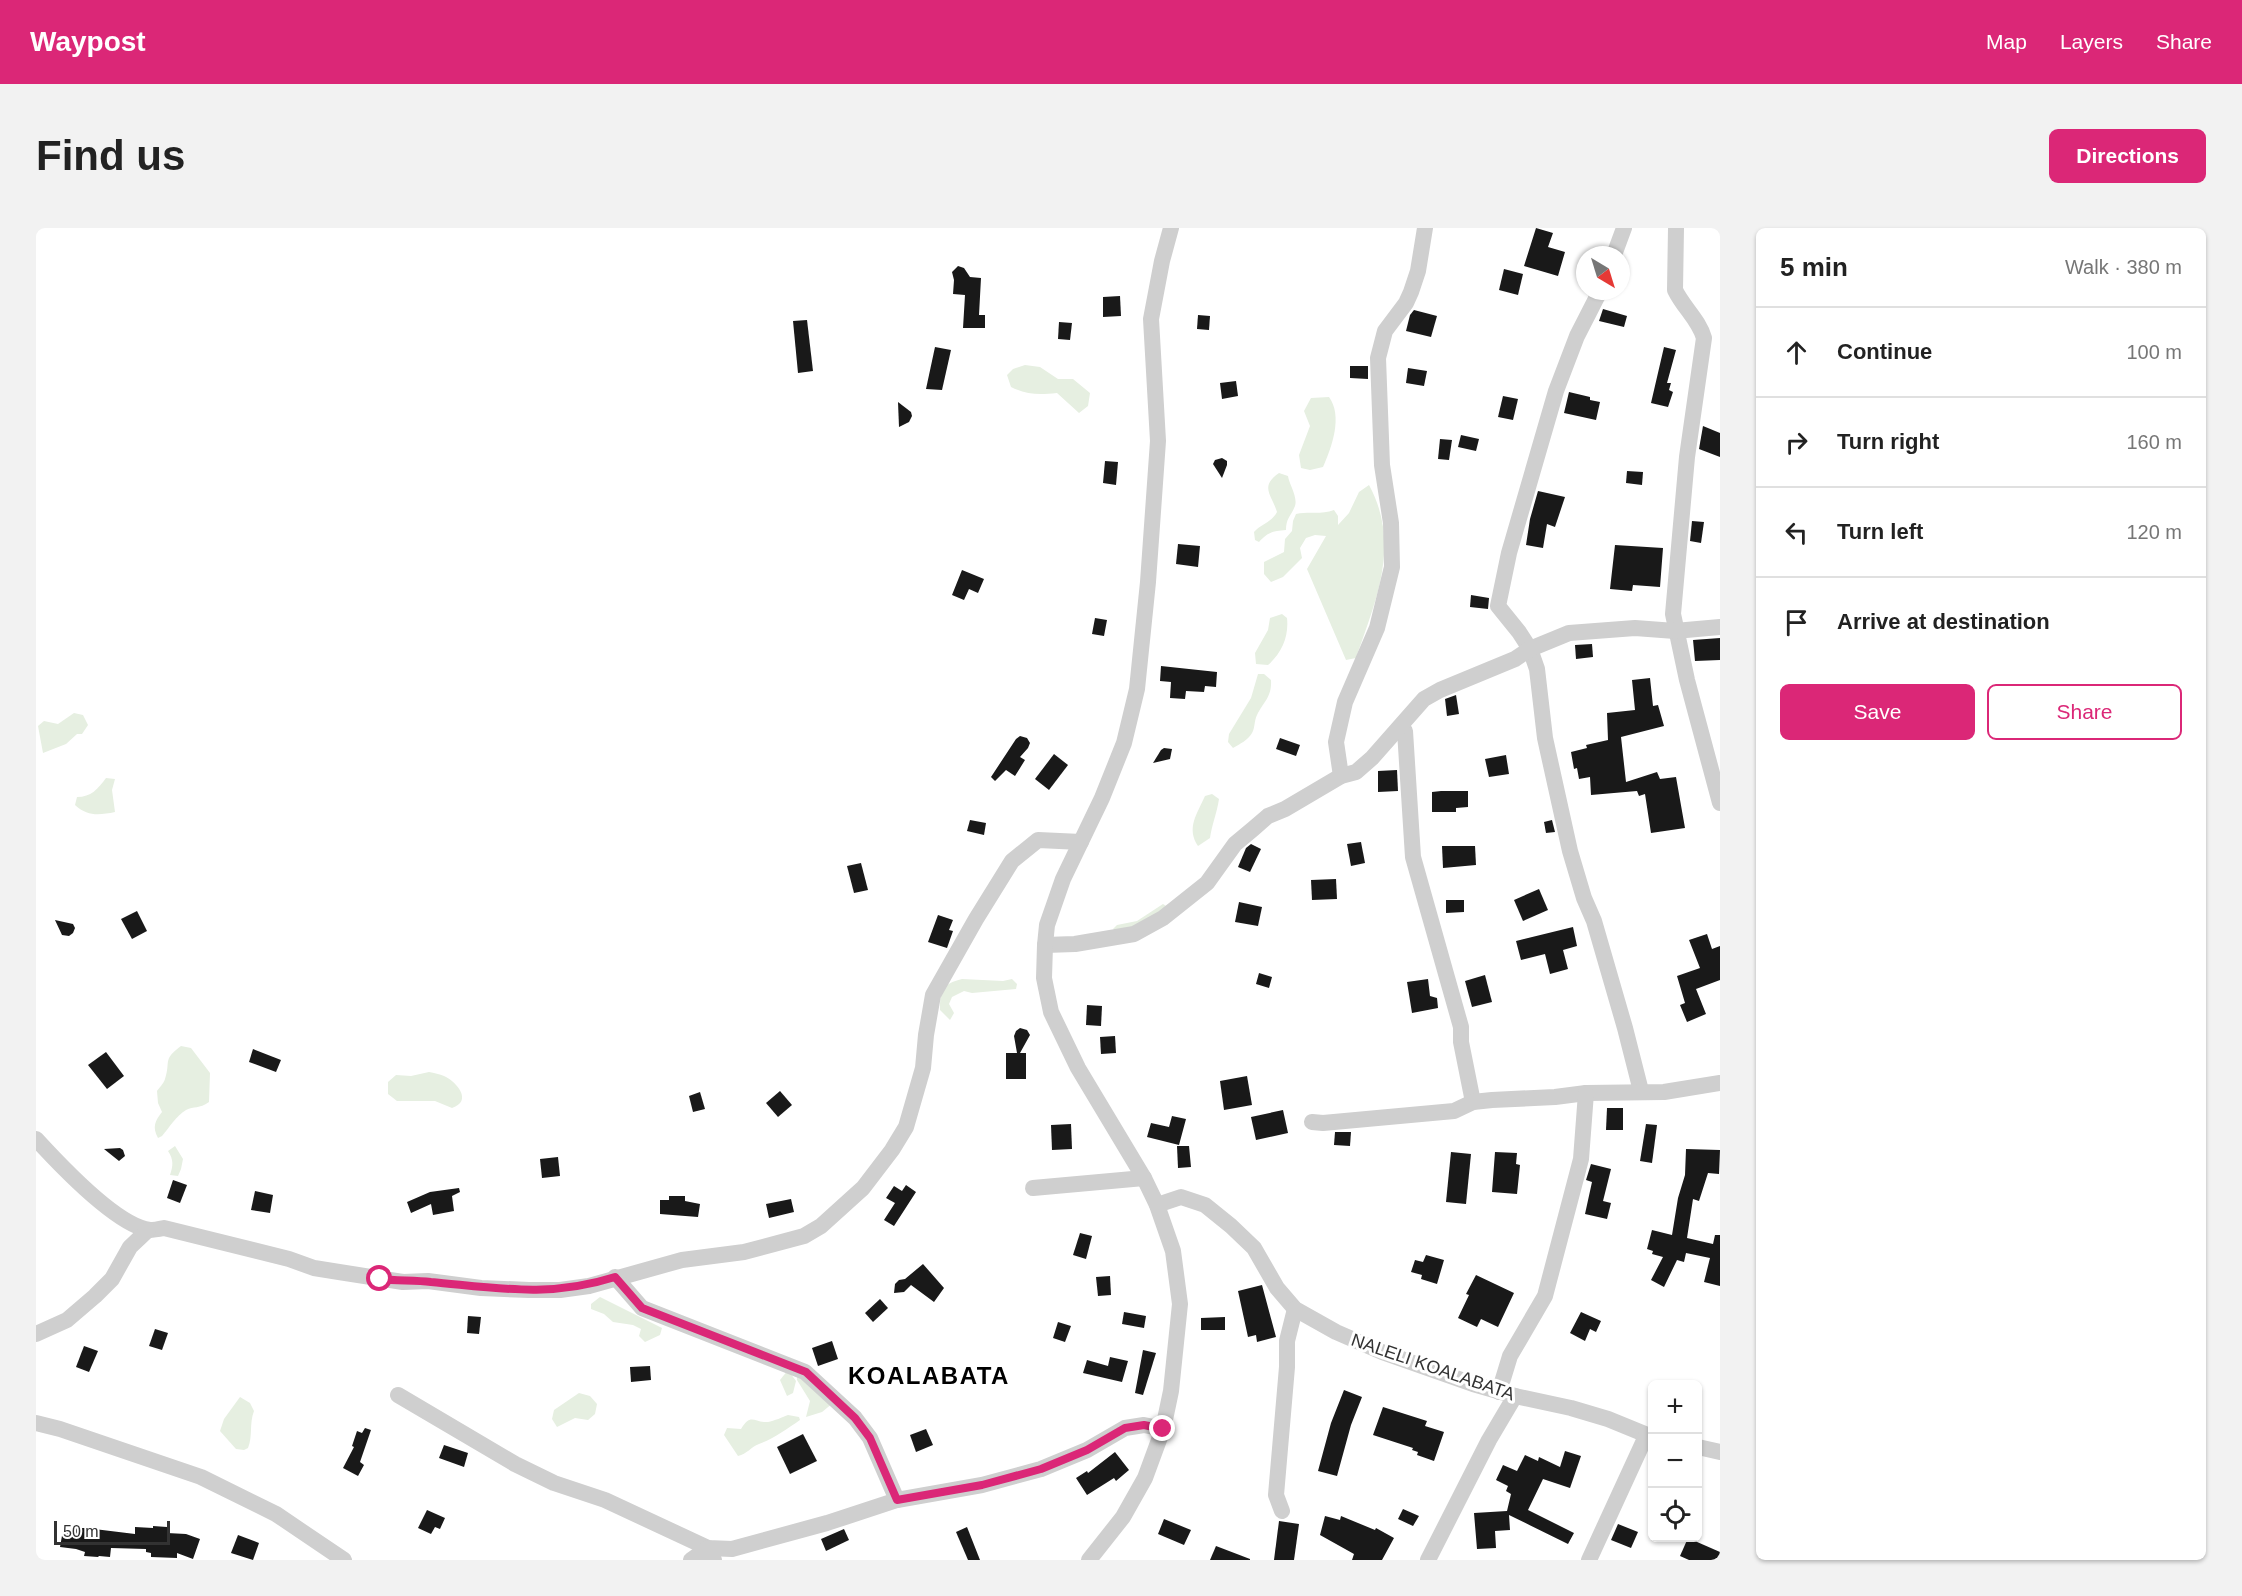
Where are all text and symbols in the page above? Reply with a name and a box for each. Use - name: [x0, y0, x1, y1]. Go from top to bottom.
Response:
- text: Waypost: [30, 26, 146, 57]
- text: Map: [1986, 30, 2027, 53]
- text: Layers: [2060, 30, 2123, 53]
- text: Share: [2156, 30, 2212, 53]
- button: Directions: [2049, 129, 2206, 183]
- text: Find us: [36, 132, 185, 179]
- north arrow: [1576, 246, 1630, 300]
- text: 5 min: [1780, 252, 1848, 282]
- text: Walk · 380 m: [2065, 256, 2182, 278]
- icon: ahead: [1780, 336, 1813, 369]
- text: Continue: [1837, 339, 1932, 364]
- text: 100 m: [2126, 341, 2182, 363]
- icon: right: [1780, 426, 1813, 459]
- text: Turn right: [1837, 429, 1939, 454]
- text: 160 m: [2126, 431, 2182, 453]
- icon: left: [1780, 516, 1813, 549]
- text: Turn left: [1837, 519, 1923, 544]
- text: 120 m: [2126, 521, 2182, 543]
- icon: arrive: [1780, 606, 1813, 639]
- text: Arrive at destination: [1837, 609, 2050, 634]
- button: Save: [1780, 684, 1975, 740]
- button: Share: [1987, 684, 2182, 740]
- route start: [366, 1265, 392, 1291]
- street label: NALELI KOALABATA: [1349, 1330, 1517, 1404]
- district label: KOALABATA: [848, 1362, 1010, 1389]
- map controls: [1648, 1380, 1702, 1542]
- button: +: [1648, 1380, 1702, 1434]
- route end: [1149, 1415, 1175, 1441]
- button: −: [1648, 1434, 1702, 1488]
- button: locate: [1648, 1488, 1702, 1542]
- scale bar: [54, 1518, 170, 1546]
- text: 50 m: [63, 1523, 99, 1540]

